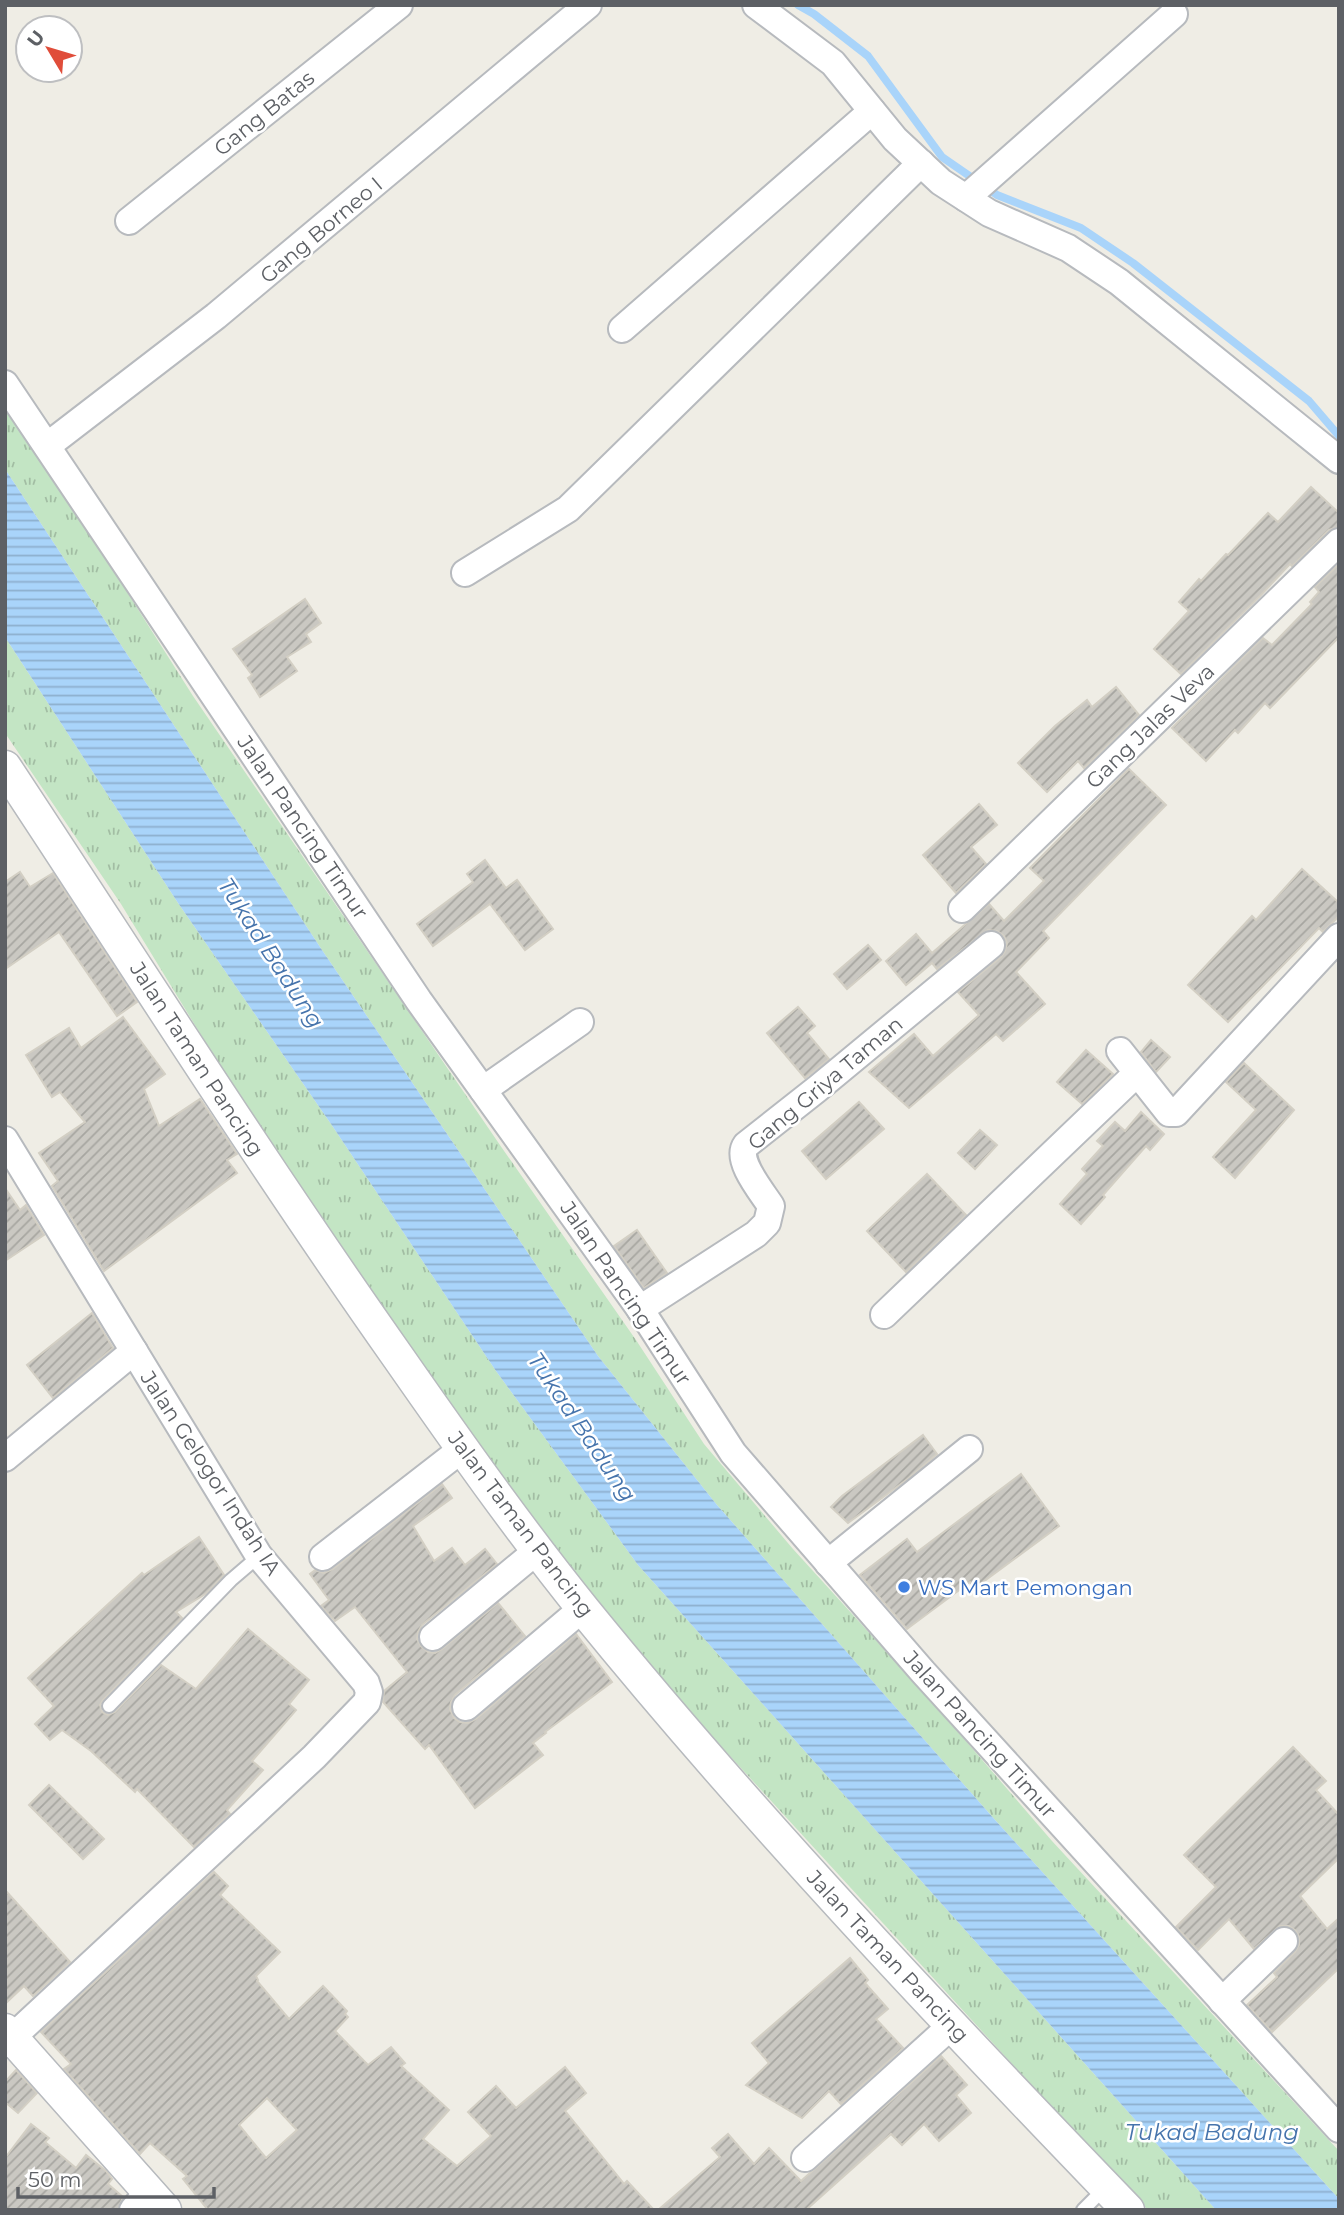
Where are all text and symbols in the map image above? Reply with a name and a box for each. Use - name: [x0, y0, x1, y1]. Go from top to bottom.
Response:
- north arrow: [14, 14, 84, 84]
- text: U: [22, 26, 50, 52]
- street label: Gang Batas: [209, 65, 319, 161]
- street label: Gang Borneo I: [255, 172, 387, 288]
- street label: Gang Jalas Veva: [1081, 658, 1219, 794]
- street label: Jalan Pancing Timur: [232, 730, 374, 923]
- water label: Tukad Badung: [212, 872, 330, 1034]
- street label: Jalan Taman Pancing: [124, 957, 269, 1161]
- street label: Gang Griya Taman: [743, 1011, 907, 1155]
- street label: Jalan Pancing Timur: [555, 1196, 697, 1389]
- water label: Tukad Badung: [522, 1347, 642, 1507]
- street label: Jalan Gelogor Indah IA: [135, 1365, 287, 1580]
- street label: Jalan Taman Pancing: [442, 1425, 599, 1622]
- place label: WS Mart Pemongan: [918, 1575, 1133, 1600]
- marker: WS Mart Pemongan: [896, 1579, 912, 1595]
- street label: Jalan Pancing Timur: [898, 1645, 1062, 1823]
- street label: Jalan Taman Pancing: [801, 1864, 974, 2047]
- water label: Tukad Badung: [1125, 2118, 1299, 2146]
- scale bar: [18, 2156, 214, 2200]
- text: 50 m: [28, 2167, 82, 2192]

